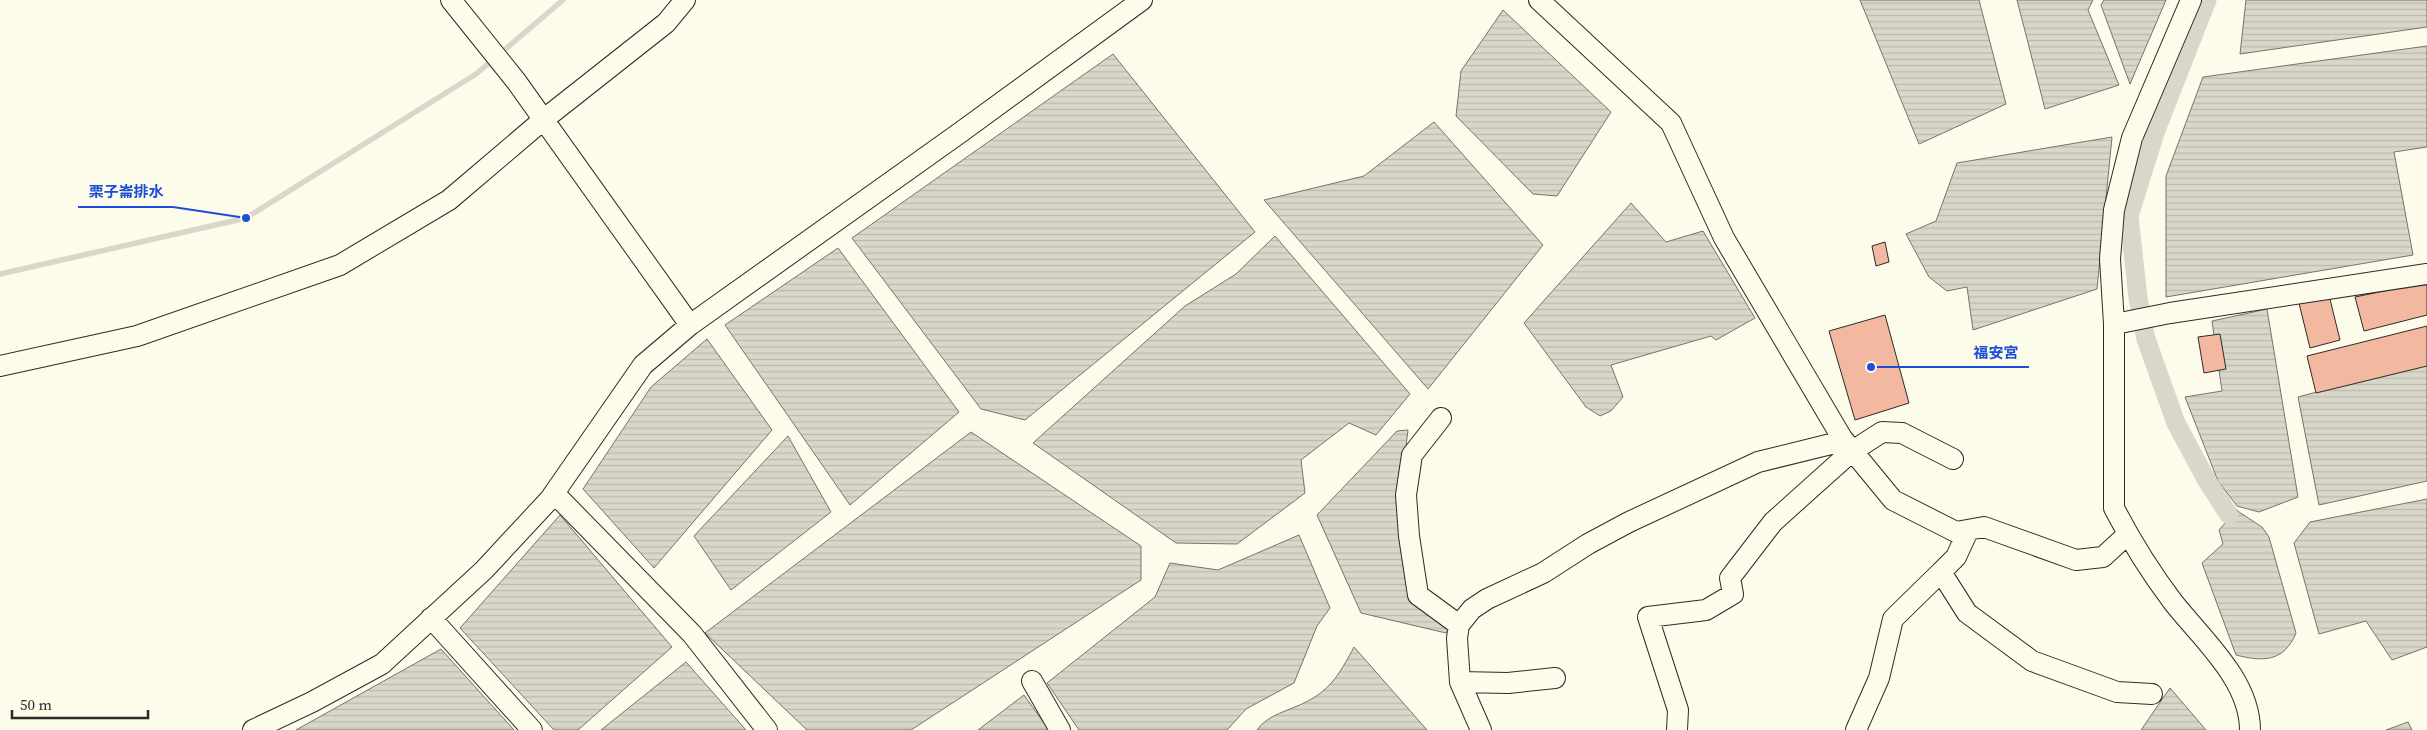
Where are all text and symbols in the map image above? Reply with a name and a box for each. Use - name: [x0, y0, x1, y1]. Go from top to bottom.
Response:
- callout: 栗子崙排水: [78, 177, 173, 207]
- text: 栗子崙排水: [88, 181, 164, 202]
- callout: 福安宮: [1964, 337, 2029, 367]
- text: 福安宮: [1973, 342, 2019, 363]
- scale bar: [12, 688, 149, 720]
- text: 50 m: [20, 694, 52, 715]

